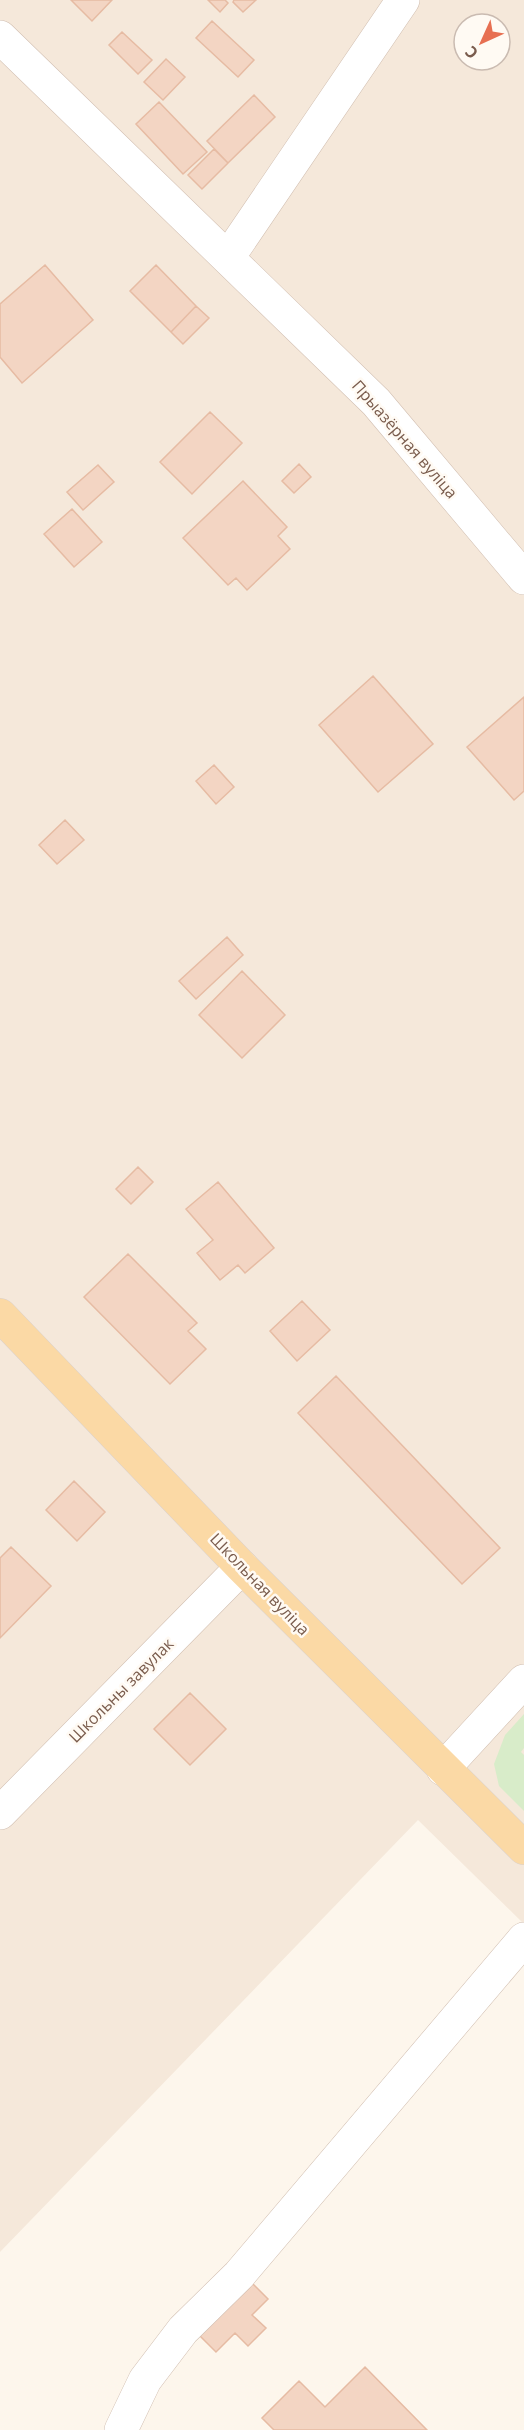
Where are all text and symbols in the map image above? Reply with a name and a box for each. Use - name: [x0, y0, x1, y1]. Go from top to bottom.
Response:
- north arrow: [452, 12, 512, 72]
- text: С: [460, 41, 483, 64]
- street label: Прыазёрная вуліца: [347, 375, 463, 503]
- street label: Школьная вуліца: [205, 1528, 315, 1640]
- street label: Школьны завулак: [64, 1632, 179, 1747]

